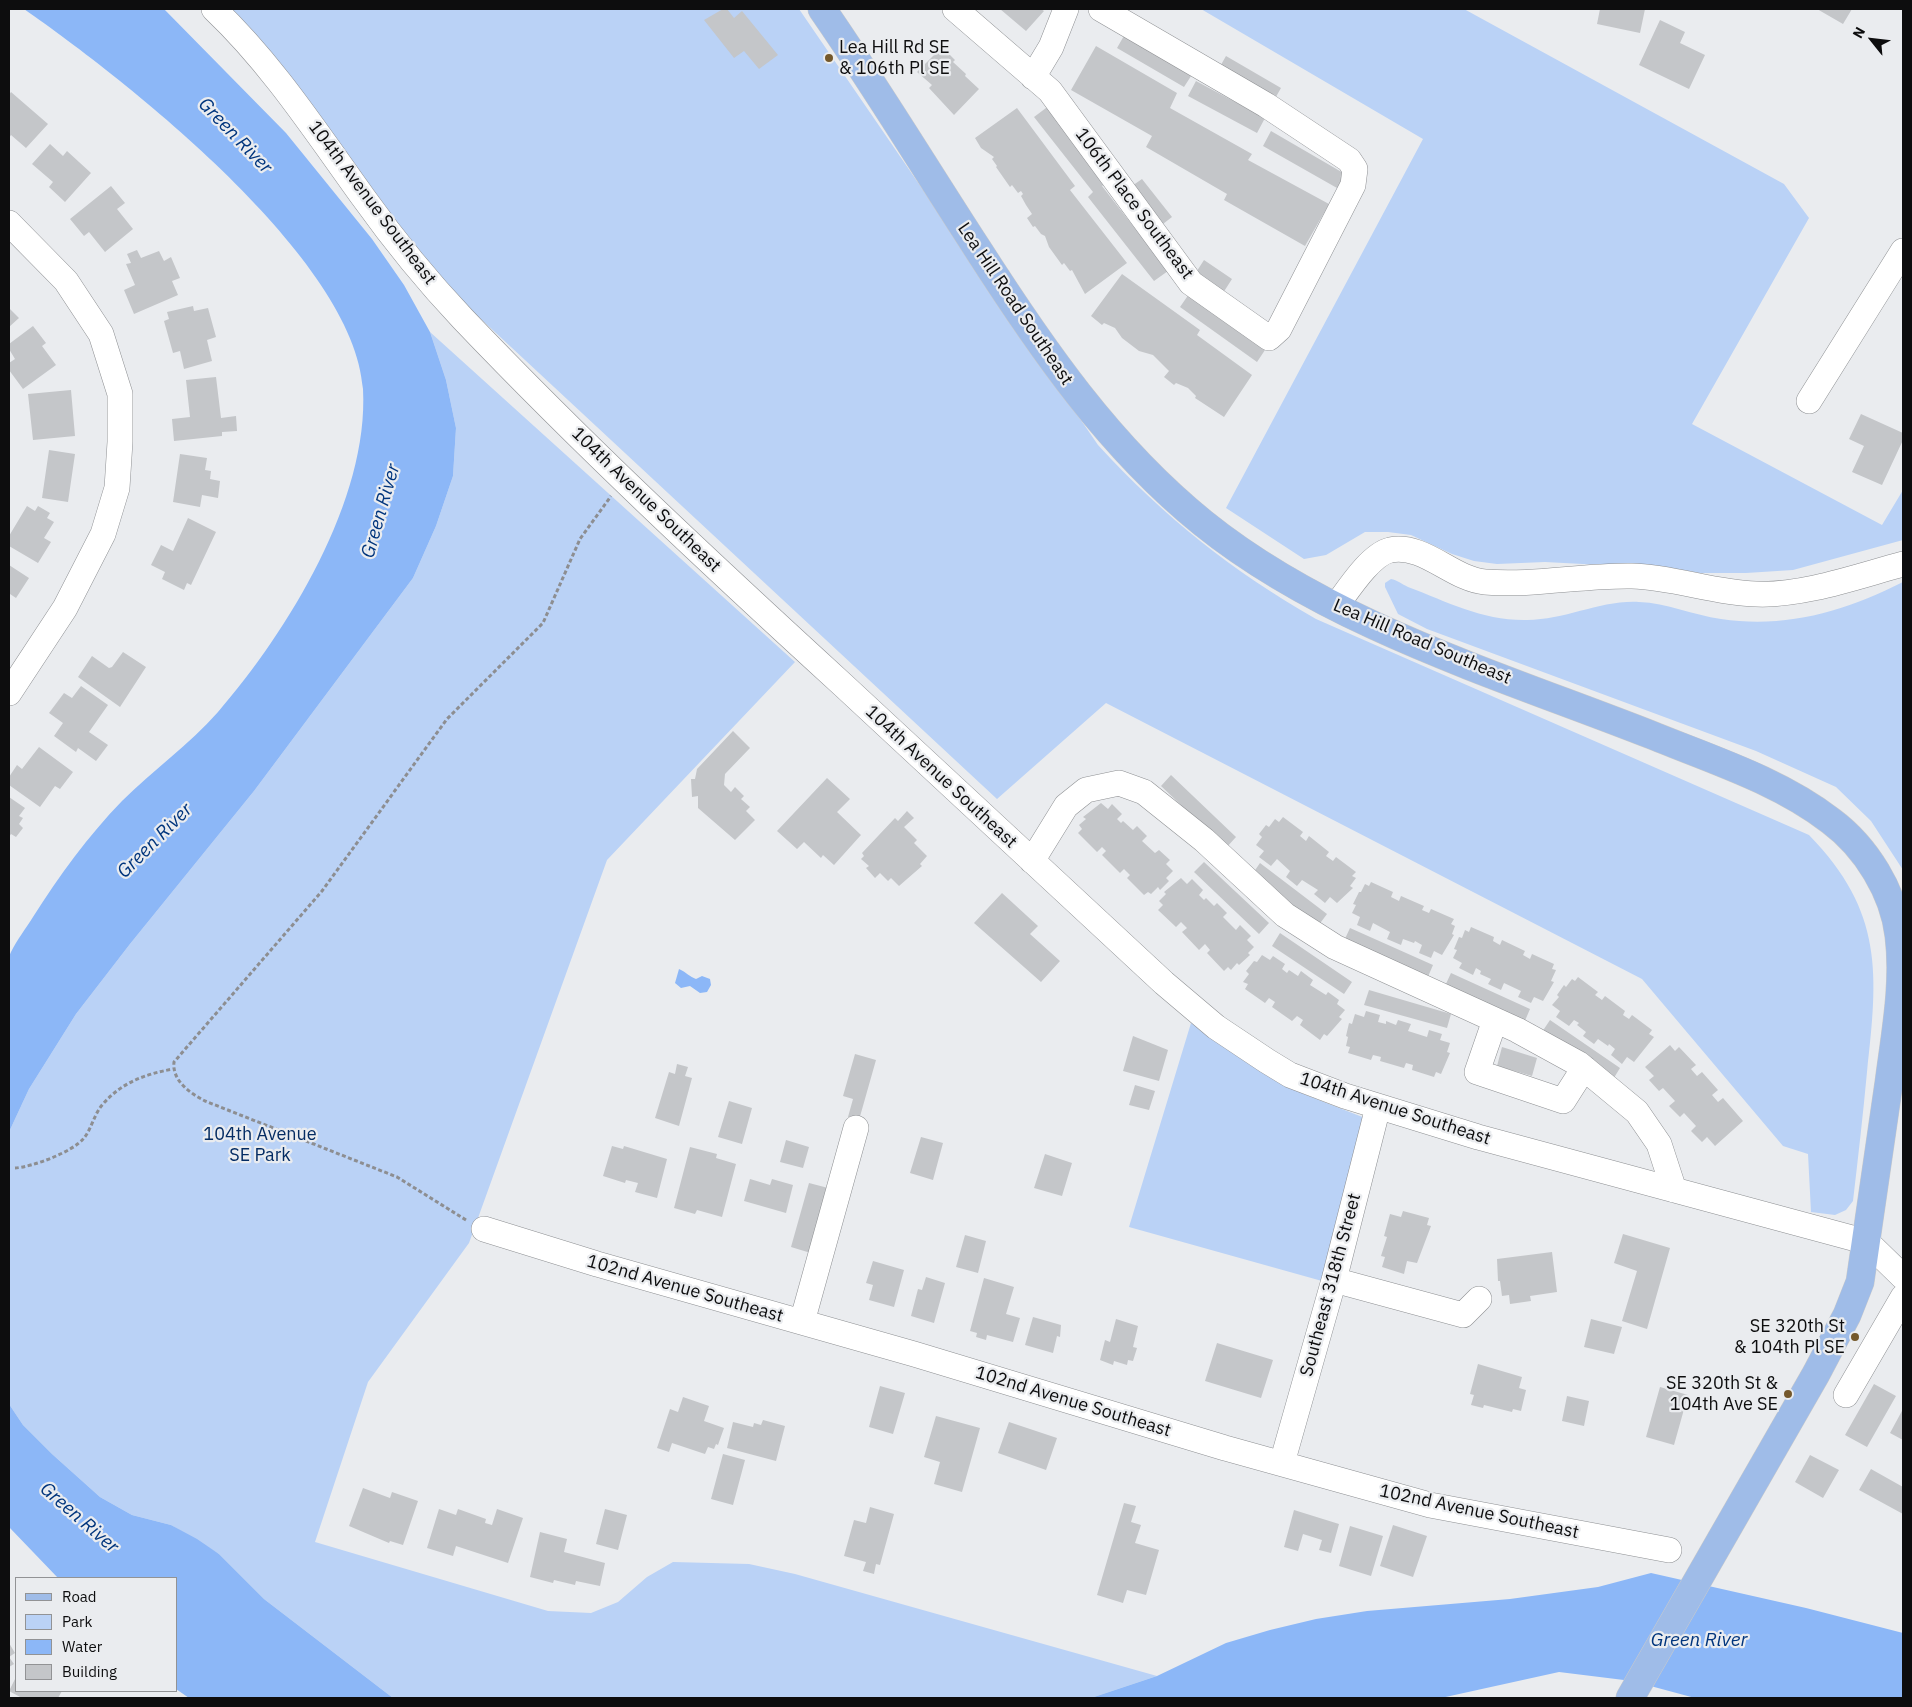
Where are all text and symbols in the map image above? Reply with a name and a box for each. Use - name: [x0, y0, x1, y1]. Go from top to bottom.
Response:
- north arrow: [1847, 15, 1897, 65]
- text: N: [1849, 24, 1869, 42]
- place label: Lea Hill Rd SE & 106th Pl SE: [839, 37, 950, 80]
- marker: Lea Hill Rd SE & 106th Pl SE: [823, 52, 835, 64]
- water label: Green River: [193, 93, 277, 179]
- street label: 104th Avenue Southeast: [303, 117, 441, 289]
- street label: 106th Place Southeast: [1070, 124, 1198, 284]
- street label: Lea Hill Road Southeast: [953, 219, 1077, 389]
- street label: 104th Avenue Southeast: [567, 423, 725, 577]
- water label: Green River: [357, 461, 405, 561]
- street label: Lea Hill Road Southeast: [1330, 595, 1514, 689]
- street label: 104th Avenue Southeast: [861, 701, 1021, 853]
- water label: Green River: [113, 799, 197, 883]
- street label: 104th Avenue Southeast: [1297, 1068, 1493, 1150]
- park label: 104th Avenue SE Park: [203, 1124, 317, 1166]
- street label: Southeast 318th Street: [1296, 1191, 1366, 1379]
- street label: 102nd Avenue Southeast: [584, 1251, 786, 1327]
- place label: SE 320th St & 104th Pl SE: [1734, 1316, 1845, 1358]
- marker: SE 320th St & 104th Pl SE: [1849, 1331, 1861, 1343]
- street label: 102nd Avenue Southeast: [973, 1362, 1173, 1442]
- place label: SE 320th St & 104th Ave SE: [1666, 1373, 1778, 1416]
- marker: SE 320th St & 104th Ave SE: [1782, 1388, 1794, 1400]
- water label: Green River: [35, 1478, 123, 1558]
- street label: 102nd Avenue Southeast: [1377, 1480, 1581, 1544]
- legend: [15, 1577, 178, 1692]
- text: Road: [62, 1587, 97, 1606]
- text: Park: [62, 1612, 92, 1631]
- water label: Green River: [1651, 1630, 1747, 1652]
- text: Water: [62, 1637, 102, 1656]
- text: Building: [62, 1662, 117, 1681]

